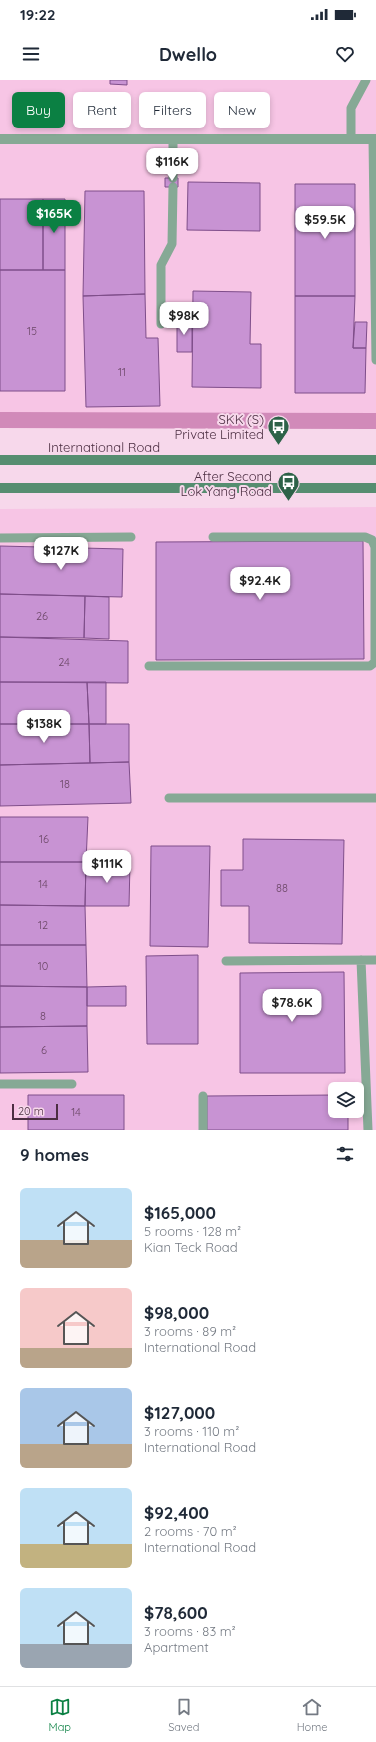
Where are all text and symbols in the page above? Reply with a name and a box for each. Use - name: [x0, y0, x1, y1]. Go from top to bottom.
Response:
- text: 19:22: [20, 5, 56, 24]
- icon: menu: [20, 43, 42, 65]
- text: Dwello: [159, 43, 217, 66]
- icon: heart: [334, 43, 356, 65]
- chip: Buy: [12, 92, 65, 128]
- chip: Rent: [73, 92, 131, 128]
- chip: Filters: [139, 92, 206, 128]
- chip: New: [214, 92, 270, 128]
- pin: $116K: [144, 148, 200, 182]
- text: $116K: [155, 153, 189, 169]
- pin: $165K: [26, 200, 82, 234]
- text: $165K: [36, 205, 72, 221]
- pin: $59.5K: [292, 206, 358, 240]
- text: $59.5K: [304, 211, 346, 227]
- pin: $98K: [160, 302, 208, 336]
- text: $98K: [169, 307, 199, 323]
- house number: 15: [27, 324, 37, 338]
- house number: 11: [118, 365, 126, 379]
- place label: SKK (S) Private Limited: [175, 411, 264, 442]
- bus stop icon: SKK (S) Private Limited: [266, 413, 292, 446]
- street label: International Road: [48, 439, 160, 455]
- place label: After Second Lok Yang Road: [181, 468, 272, 499]
- bus stop icon: After Second Lok Yang Road: [275, 470, 301, 503]
- pin: $127K: [33, 537, 89, 571]
- text: $127K: [43, 542, 79, 558]
- pin: $92.4K: [227, 567, 293, 601]
- text: $92.4K: [239, 572, 281, 588]
- house number: 26: [36, 609, 48, 623]
- house number: 24: [58, 655, 70, 669]
- pin: $138K: [16, 710, 72, 744]
- text: $138K: [26, 715, 62, 731]
- house number: 18: [60, 777, 70, 791]
- house number: 16: [39, 832, 49, 846]
- pin: $111K: [79, 850, 135, 884]
- text: $111K: [91, 855, 123, 871]
- house number: 14: [38, 877, 48, 891]
- house number: 88: [276, 881, 288, 895]
- house number: 12: [38, 918, 48, 932]
- house number: 10: [38, 959, 48, 973]
- pin: $78.6K: [259, 989, 325, 1023]
- text: $78.6K: [272, 994, 312, 1010]
- house number: 8: [40, 1009, 46, 1023]
- house number: 6: [41, 1043, 47, 1057]
- map controls: [328, 1082, 364, 1118]
- button: layers: [328, 1082, 364, 1118]
- scale bar: [12, 1102, 58, 1121]
- text: 20 m: [18, 1104, 44, 1118]
- house number: 14: [71, 1105, 81, 1119]
- icon: filters: [334, 1143, 356, 1165]
- text: 9 homes: [20, 1144, 89, 1165]
- text: $165,000: [144, 1202, 216, 1223]
- icon: home: [52, 1204, 100, 1252]
- text: 5 rooms · 128 m²: [144, 1223, 241, 1239]
- text: Kian Teck Road: [144, 1239, 238, 1255]
- text: $98,000: [144, 1302, 209, 1323]
- icon: home: [52, 1304, 100, 1352]
- text: 3 rooms · 89 m²: [144, 1323, 236, 1339]
- text: International Road: [144, 1339, 256, 1355]
- text: $127,000: [144, 1402, 215, 1423]
- icon: home: [52, 1404, 100, 1452]
- text: 3 rooms · 110 m²: [144, 1423, 239, 1439]
- text: International Road: [144, 1439, 256, 1455]
- text: $92,400: [144, 1502, 209, 1523]
- icon: home: [52, 1504, 100, 1552]
- text: 2 rooms · 70 m²: [144, 1523, 237, 1539]
- text: International Road: [144, 1539, 256, 1555]
- text: $78,600: [144, 1602, 208, 1623]
- icon: home: [52, 1604, 100, 1652]
- text: 3 rooms · 83 m²: [144, 1623, 236, 1639]
- text: Apartment: [144, 1639, 209, 1655]
- tab: Map: [49, 1696, 71, 1734]
- tab: Saved: [168, 1696, 200, 1734]
- tab: Home: [297, 1696, 327, 1734]

